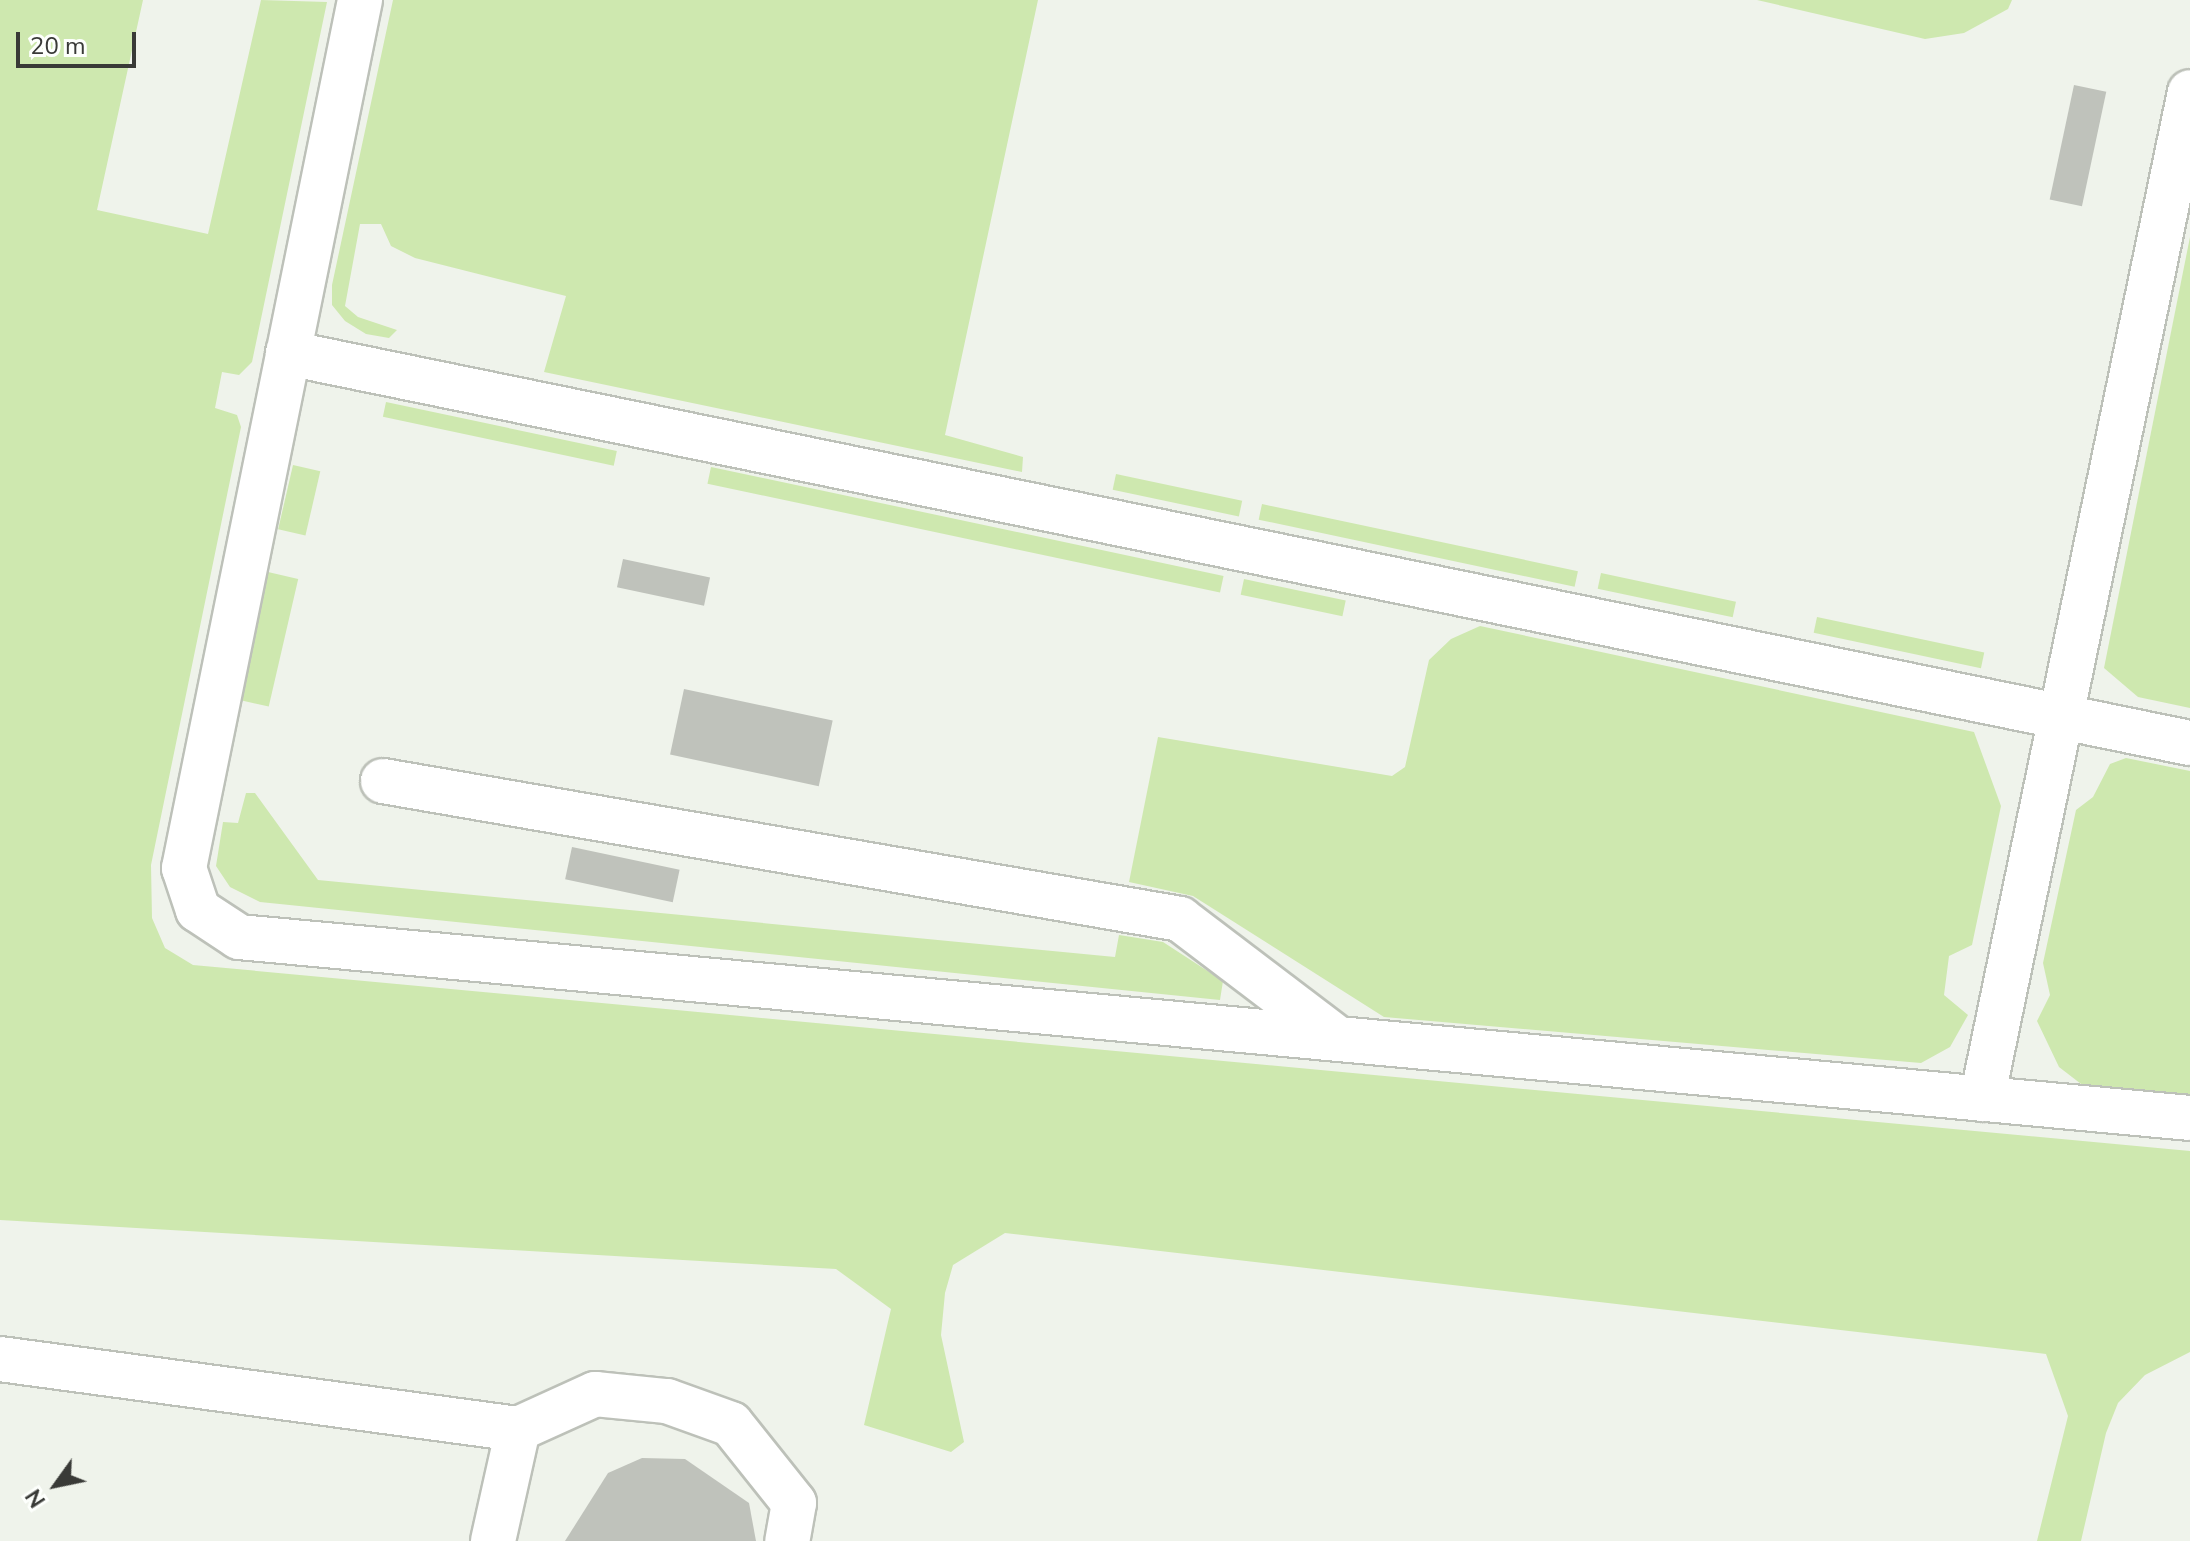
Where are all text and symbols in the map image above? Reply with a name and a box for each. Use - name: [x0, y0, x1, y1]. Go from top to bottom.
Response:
- scale bar: [20, 16, 140, 66]
- text: 20 m: [30, 30, 86, 62]
- north arrow: [16, 1445, 96, 1525]
- text: N: [19, 1483, 53, 1513]

